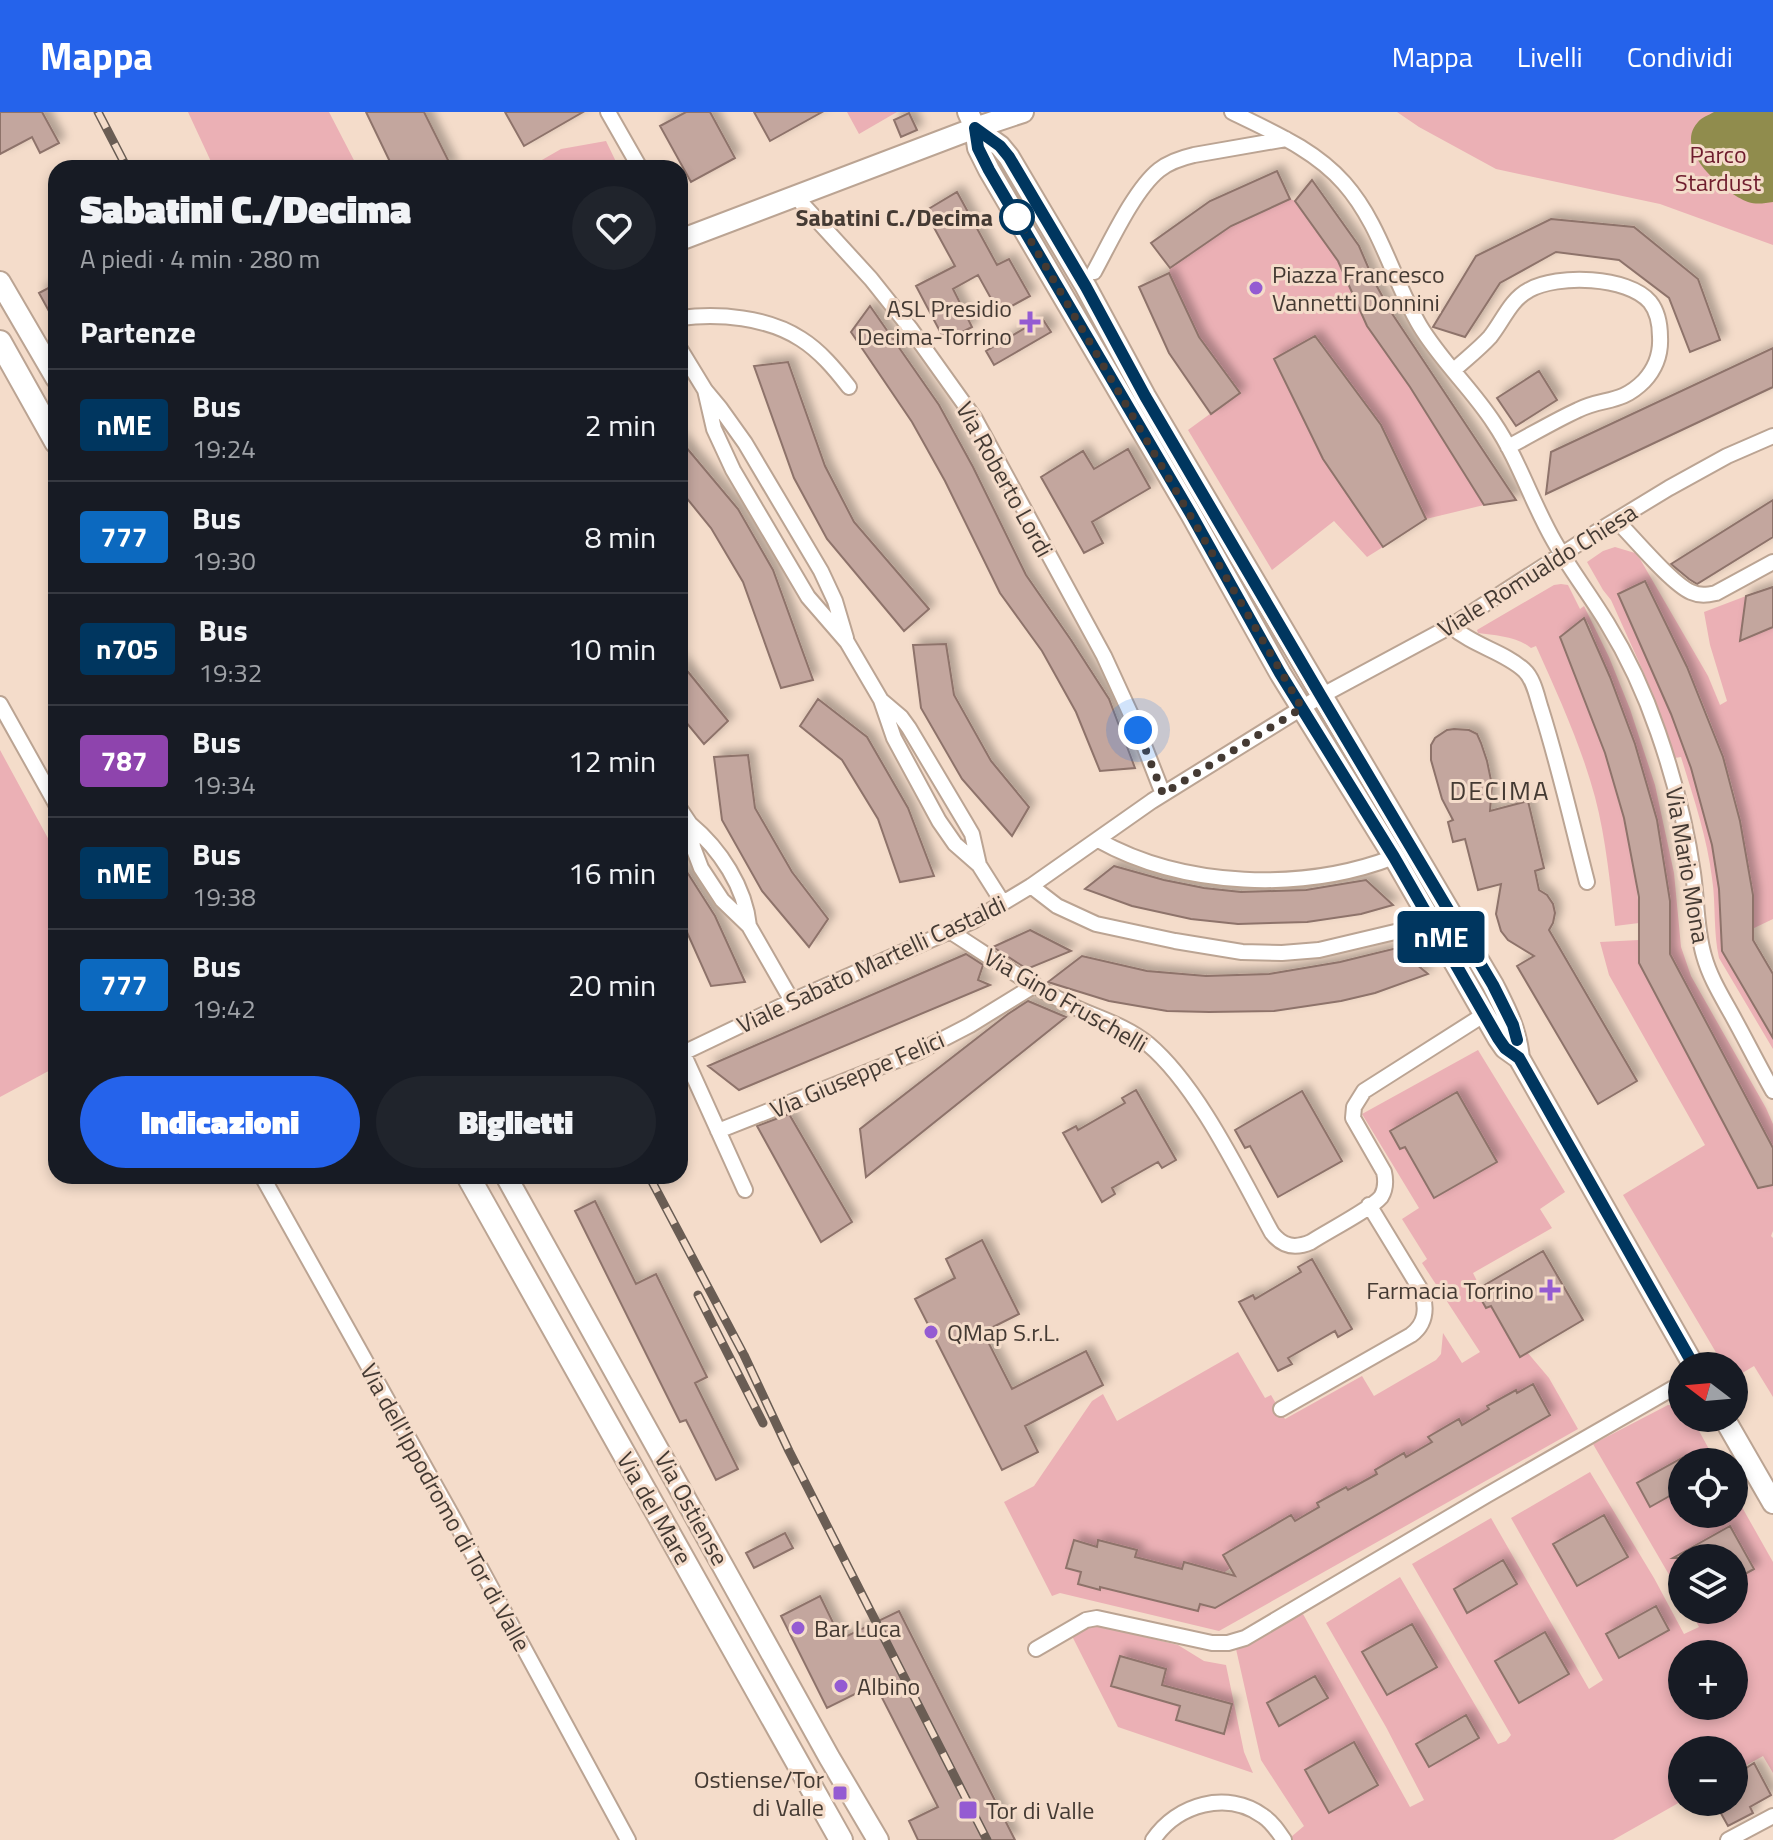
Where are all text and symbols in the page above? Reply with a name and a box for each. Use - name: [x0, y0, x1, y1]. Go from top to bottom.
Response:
- text: Mappa: [40, 27, 153, 85]
- text: Mappa: [1392, 35, 1473, 78]
- text: Livelli: [1517, 35, 1583, 78]
- text: Condividi: [1627, 35, 1733, 78]
- park label: Parco Stardust: [1675, 136, 1762, 200]
- text: Sabatini C./Decima: [80, 180, 411, 238]
- button: heart: [572, 186, 656, 270]
- place label: Sabatini C./Decima: [795, 199, 993, 235]
- marker: Sabatini C./Decima: [1000, 200, 1034, 234]
- text: A piedi · 4 min · 280 m: [80, 239, 320, 278]
- place label: Piazza Francesco Vannetti Donnini: [1272, 256, 1445, 320]
- marker: Piazza Francesco Vannetti Donnini: [1247, 279, 1265, 297]
- place label: ASL Presidio Decima-Torrino: [857, 290, 1012, 354]
- text: Partenze: [80, 309, 196, 355]
- marker: ASL Presidio Decima-Torrino: [1019, 311, 1041, 333]
- text: Bus: [192, 383, 241, 429]
- street label: Via Roberto Lordi: [947, 395, 1063, 563]
- text: 2 min: [585, 402, 656, 448]
- text: nME: [96, 403, 152, 446]
- text: 19:24: [192, 429, 256, 468]
- street label: Viale Romualdo Chiesa: [1430, 494, 1644, 646]
- text: Bus: [192, 495, 241, 541]
- text: 8 min: [585, 514, 656, 560]
- text: 777: [100, 515, 148, 558]
- text: 19:30: [192, 541, 256, 580]
- text: Bus: [199, 607, 248, 653]
- text: 10 min: [568, 626, 656, 672]
- text: n705: [96, 627, 159, 670]
- text: 19:32: [199, 653, 262, 692]
- your location: [1118, 710, 1158, 750]
- text: Bus: [192, 719, 241, 765]
- text: 12 min: [568, 738, 656, 784]
- text: 787: [100, 739, 148, 782]
- text: 19:34: [192, 765, 256, 804]
- district label: DECIMA: [1450, 771, 1550, 810]
- street label: Via Mario Mona: [1657, 784, 1719, 946]
- text: Bus: [192, 831, 241, 877]
- text: 16 min: [568, 850, 656, 896]
- text: nME: [96, 851, 152, 894]
- text: 19:38: [192, 877, 256, 916]
- street label: Viale Sabato Martelli Castaldi: [731, 886, 1011, 1042]
- line badge: nME: [1395, 911, 1487, 963]
- text: nME: [1413, 915, 1469, 958]
- street label: Via Gino Fruschelli: [978, 939, 1154, 1061]
- text: Bus: [192, 943, 241, 989]
- text: 20 min: [568, 962, 656, 1008]
- text: 777: [100, 963, 148, 1006]
- text: 19:42: [192, 989, 256, 1028]
- street label: Via Giuseppe Felici: [764, 1021, 950, 1127]
- button: Indicazioni: [80, 1076, 360, 1168]
- button: Biglietti: [376, 1076, 656, 1168]
- place label: Farmacia Torrino: [1366, 1272, 1534, 1308]
- marker: Farmacia Torrino: [1541, 1281, 1559, 1299]
- place label: QMap S.r.L.: [947, 1314, 1060, 1350]
- marker: QMap S.r.L.: [922, 1323, 940, 1341]
- north arrow: [1668, 1352, 1748, 1432]
- map controls: [1668, 1352, 1748, 1816]
- street label: Via dell'Ippodromo di Tor di Valle: [352, 1356, 540, 1658]
- street label: Via Ostiense: [646, 1444, 738, 1572]
- street label: Via del Mare: [608, 1445, 702, 1571]
- button: locate: [1668, 1448, 1748, 1528]
- button: layers: [1668, 1544, 1748, 1624]
- place label: Bar Luca: [814, 1610, 901, 1646]
- marker: Bar Luca: [789, 1619, 807, 1637]
- button: +: [1668, 1640, 1748, 1720]
- place label: Albino: [857, 1668, 920, 1704]
- marker: Albino: [832, 1677, 850, 1695]
- button: −: [1668, 1736, 1748, 1816]
- place label: Ostiense/Tor di Valle: [694, 1761, 824, 1825]
- marker: Ostiense/Tor di Valle: [831, 1784, 849, 1802]
- place label: Tor di Valle: [986, 1792, 1094, 1828]
- marker: Tor di Valle: [957, 1799, 979, 1821]

